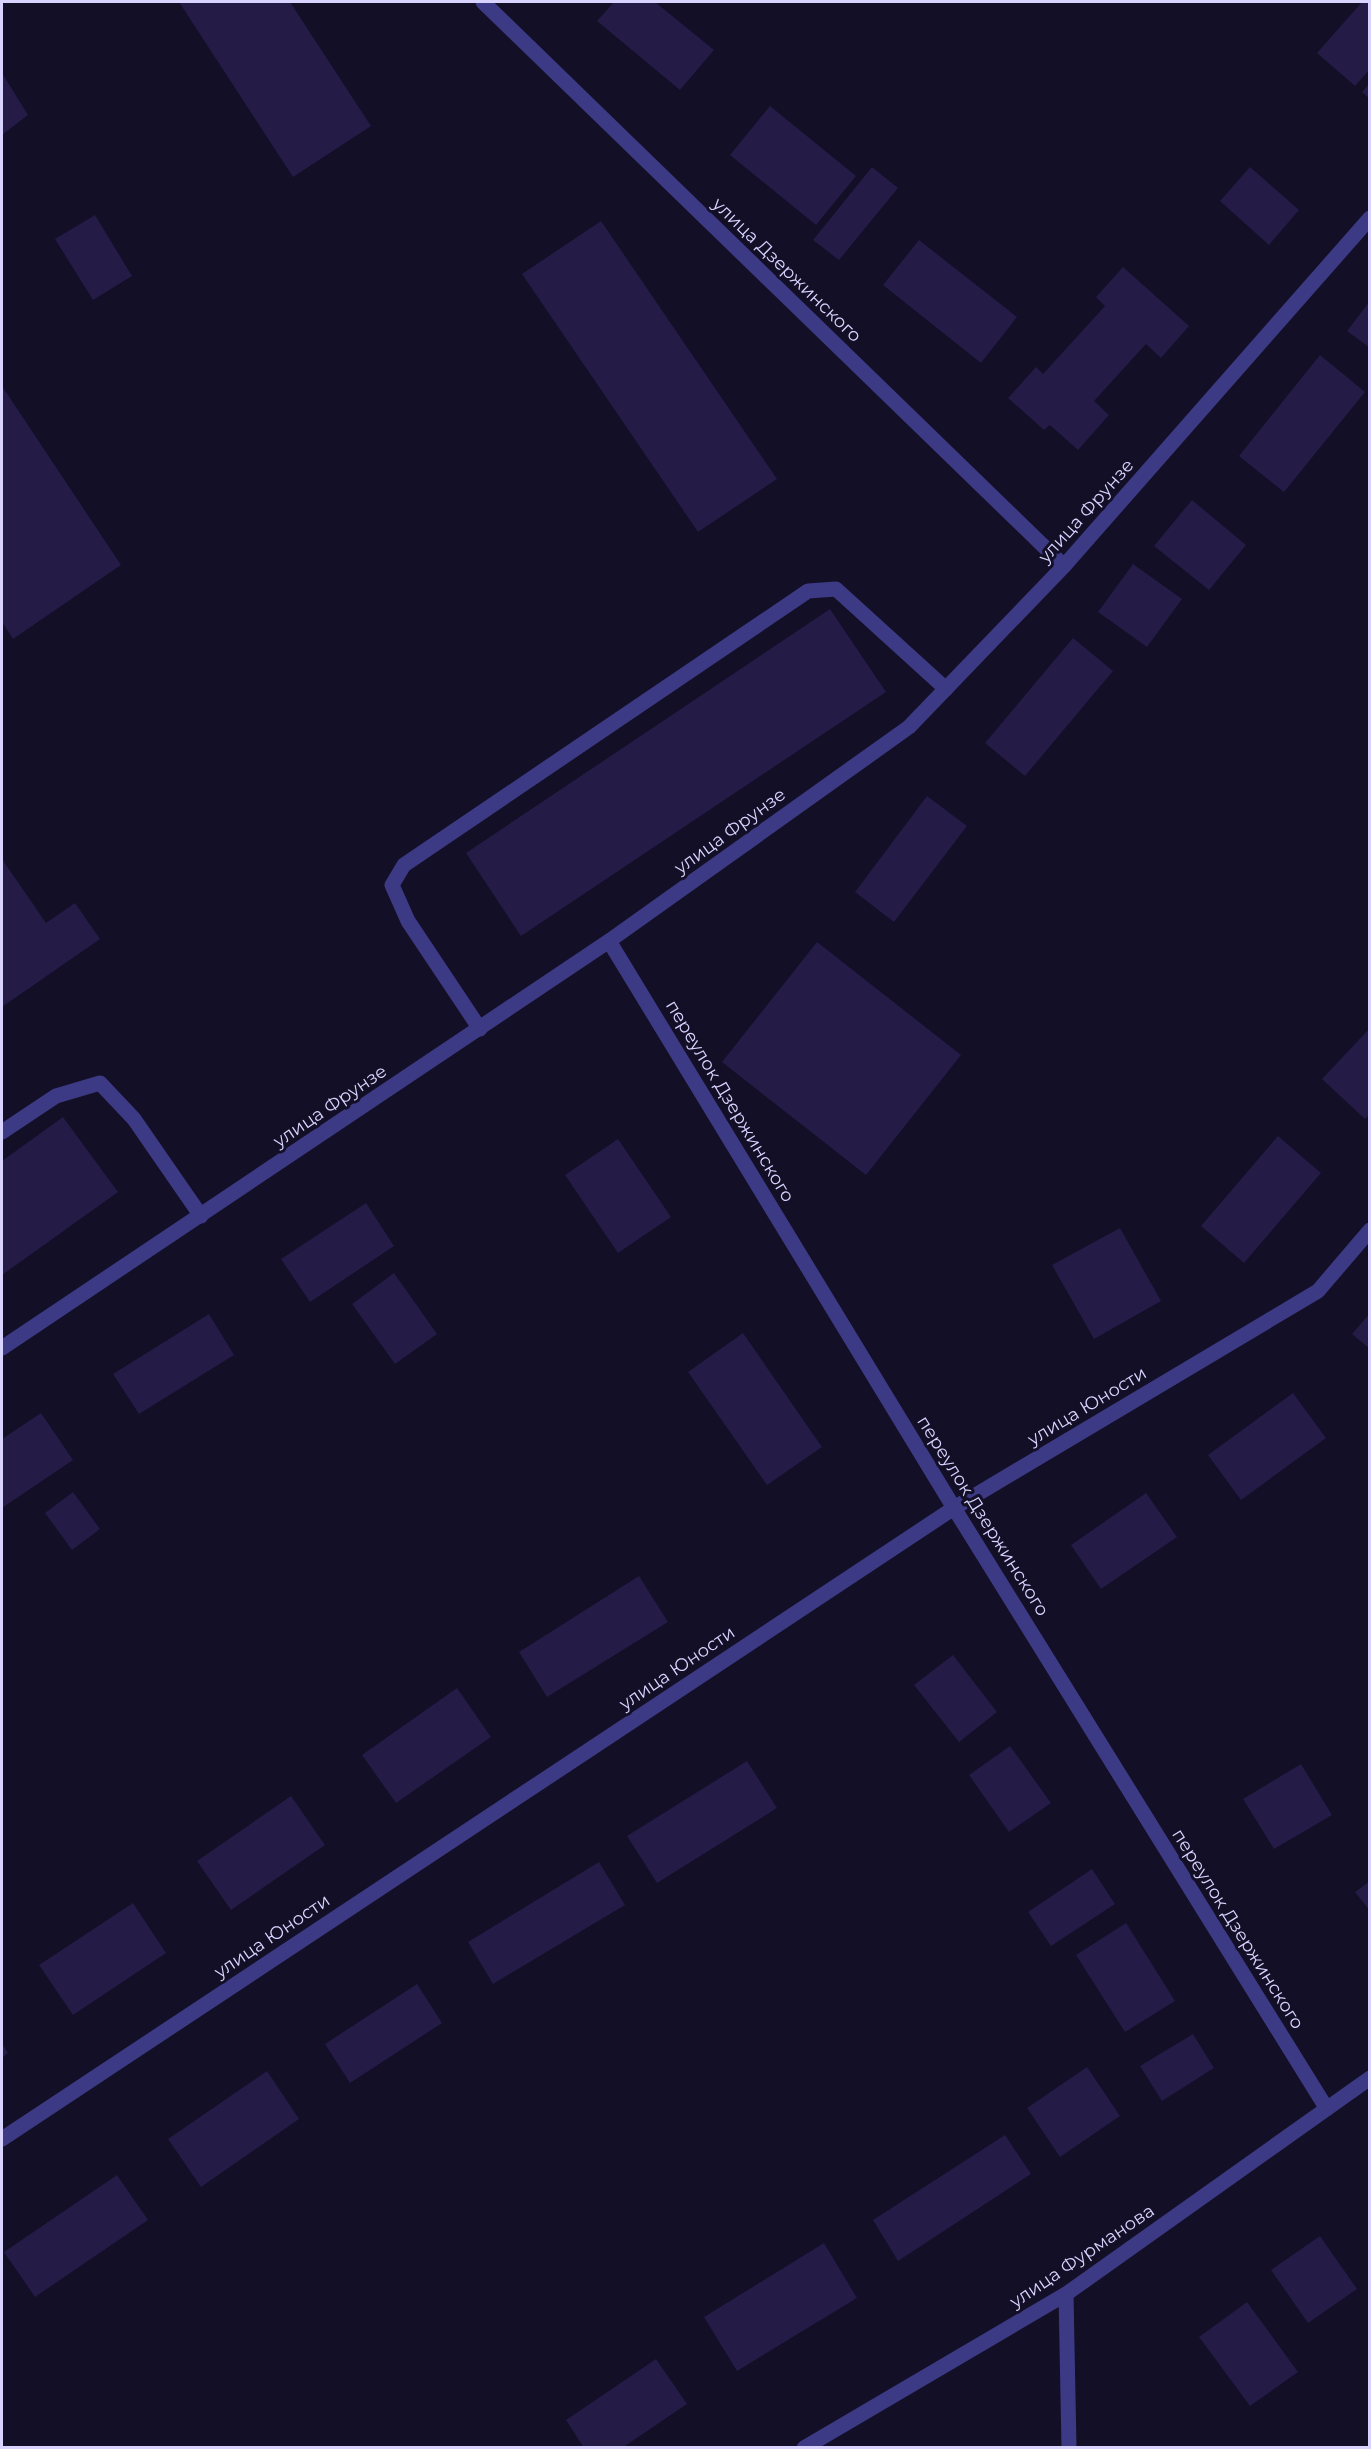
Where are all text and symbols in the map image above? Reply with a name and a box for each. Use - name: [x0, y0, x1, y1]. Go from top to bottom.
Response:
- street label: улица Дзержинского: [707, 192, 866, 347]
- street label: улица Фрунзе: [1033, 454, 1138, 568]
- street label: улица Фрунзе: [669, 783, 790, 879]
- street label: переулок Дзержинского: [661, 996, 799, 1206]
- street label: улица Фрунзе: [268, 1060, 391, 1153]
- street label: улица Юности: [1023, 1362, 1151, 1451]
- street label: переулок Дзержинского: [912, 1412, 1054, 1620]
- street label: улица Юности: [614, 1621, 739, 1715]
- street label: переулок Дзержинского: [1167, 1825, 1309, 2033]
- street label: улица Юности: [209, 1889, 334, 1983]
- street label: улица Фурманова: [1005, 2199, 1158, 2313]

